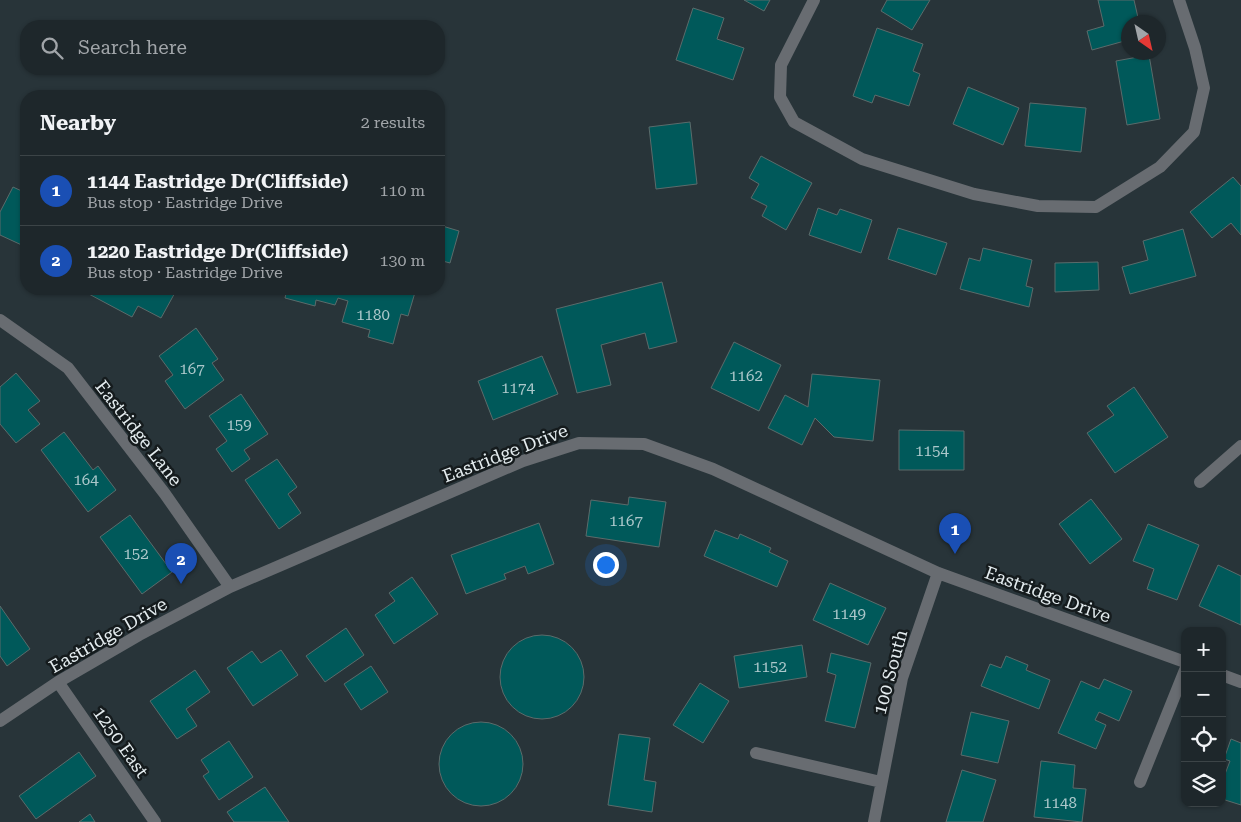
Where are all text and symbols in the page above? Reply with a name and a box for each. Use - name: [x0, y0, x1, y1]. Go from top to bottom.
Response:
- north arrow: [1121, 15, 1166, 60]
- search box: [20, 20, 445, 75]
- icon: search: [38, 34, 66, 62]
- text: Search here: [78, 36, 187, 59]
- text: Nearby: [40, 111, 116, 135]
- text: 2 results: [361, 113, 425, 132]
- text: 1144 Eastridge Dr(Cliffside): [87, 170, 348, 193]
- text: 1: [52, 181, 60, 200]
- text: 110 m: [379, 181, 425, 200]
- text: Bus stop · Eastridge Drive: [87, 193, 283, 212]
- text: 1220 Eastridge Dr(Cliffside): [87, 240, 348, 263]
- text: 2: [52, 251, 60, 270]
- text: 130 m: [379, 251, 425, 270]
- text: Bus stop · Eastridge Drive: [87, 263, 283, 282]
- house number: 1180: [356, 306, 390, 324]
- house number: 167: [179, 360, 205, 378]
- house number: 1162: [729, 367, 763, 385]
- street label: Eastridge Lane: [91, 376, 187, 490]
- house number: 1174: [501, 379, 535, 397]
- house number: 159: [226, 416, 252, 434]
- street label: Eastridge Drive: [439, 419, 571, 487]
- house number: 1154: [915, 442, 949, 460]
- house number: 164: [73, 471, 99, 489]
- house number: 1167: [609, 512, 643, 530]
- pin: 1: [939, 513, 971, 554]
- pin: 2: [165, 543, 197, 584]
- house number: 152: [123, 545, 149, 563]
- your location: [593, 552, 619, 578]
- street label: Eastridge Drive: [982, 561, 1114, 627]
- street label: Eastridge Drive: [45, 593, 171, 677]
- house number: 1149: [832, 605, 866, 623]
- street label: 100 South: [869, 627, 911, 717]
- map controls: [1181, 627, 1226, 807]
- button: +: [1181, 627, 1226, 672]
- house number: 1152: [753, 658, 787, 676]
- button: −: [1181, 672, 1226, 717]
- street label: 1250 East: [89, 703, 153, 782]
- button: locate: [1181, 717, 1226, 762]
- button: layers: [1181, 762, 1226, 807]
- house number: 1148: [1043, 794, 1077, 812]

